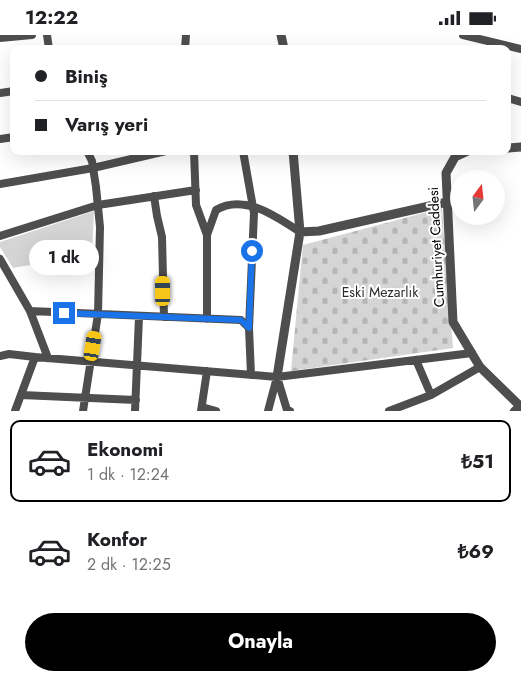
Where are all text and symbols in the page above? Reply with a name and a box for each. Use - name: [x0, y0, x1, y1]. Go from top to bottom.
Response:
- text: 12:22: [25, 4, 78, 31]
- text: Biniş: [65, 63, 108, 90]
- text: Varış yeri: [65, 111, 148, 138]
- north arrow: [450, 170, 505, 225]
- map controls: [450, 170, 505, 225]
- street label: Cumhuriyet Caddesi: [423, 186, 449, 308]
- route start: [241, 240, 263, 262]
- callout: 1 dk: [29, 241, 99, 275]
- text: 1 dk: [48, 246, 80, 269]
- car: [155, 276, 170, 306]
- park label: Eski Mezarlık: [342, 282, 419, 302]
- route end: [53, 302, 75, 324]
- car: [83, 330, 102, 362]
- text: Ekonomi: [87, 436, 163, 463]
- icon: car: [27, 439, 72, 484]
- text: ₺51: [461, 448, 494, 475]
- text: 1 dk · 12:24: [87, 463, 169, 486]
- text: Konfor: [87, 526, 147, 553]
- icon: car: [27, 529, 72, 574]
- text: ₺69: [458, 538, 494, 565]
- text: 2 dk · 12:25: [87, 553, 171, 576]
- button: Onayla: [25, 613, 496, 671]

